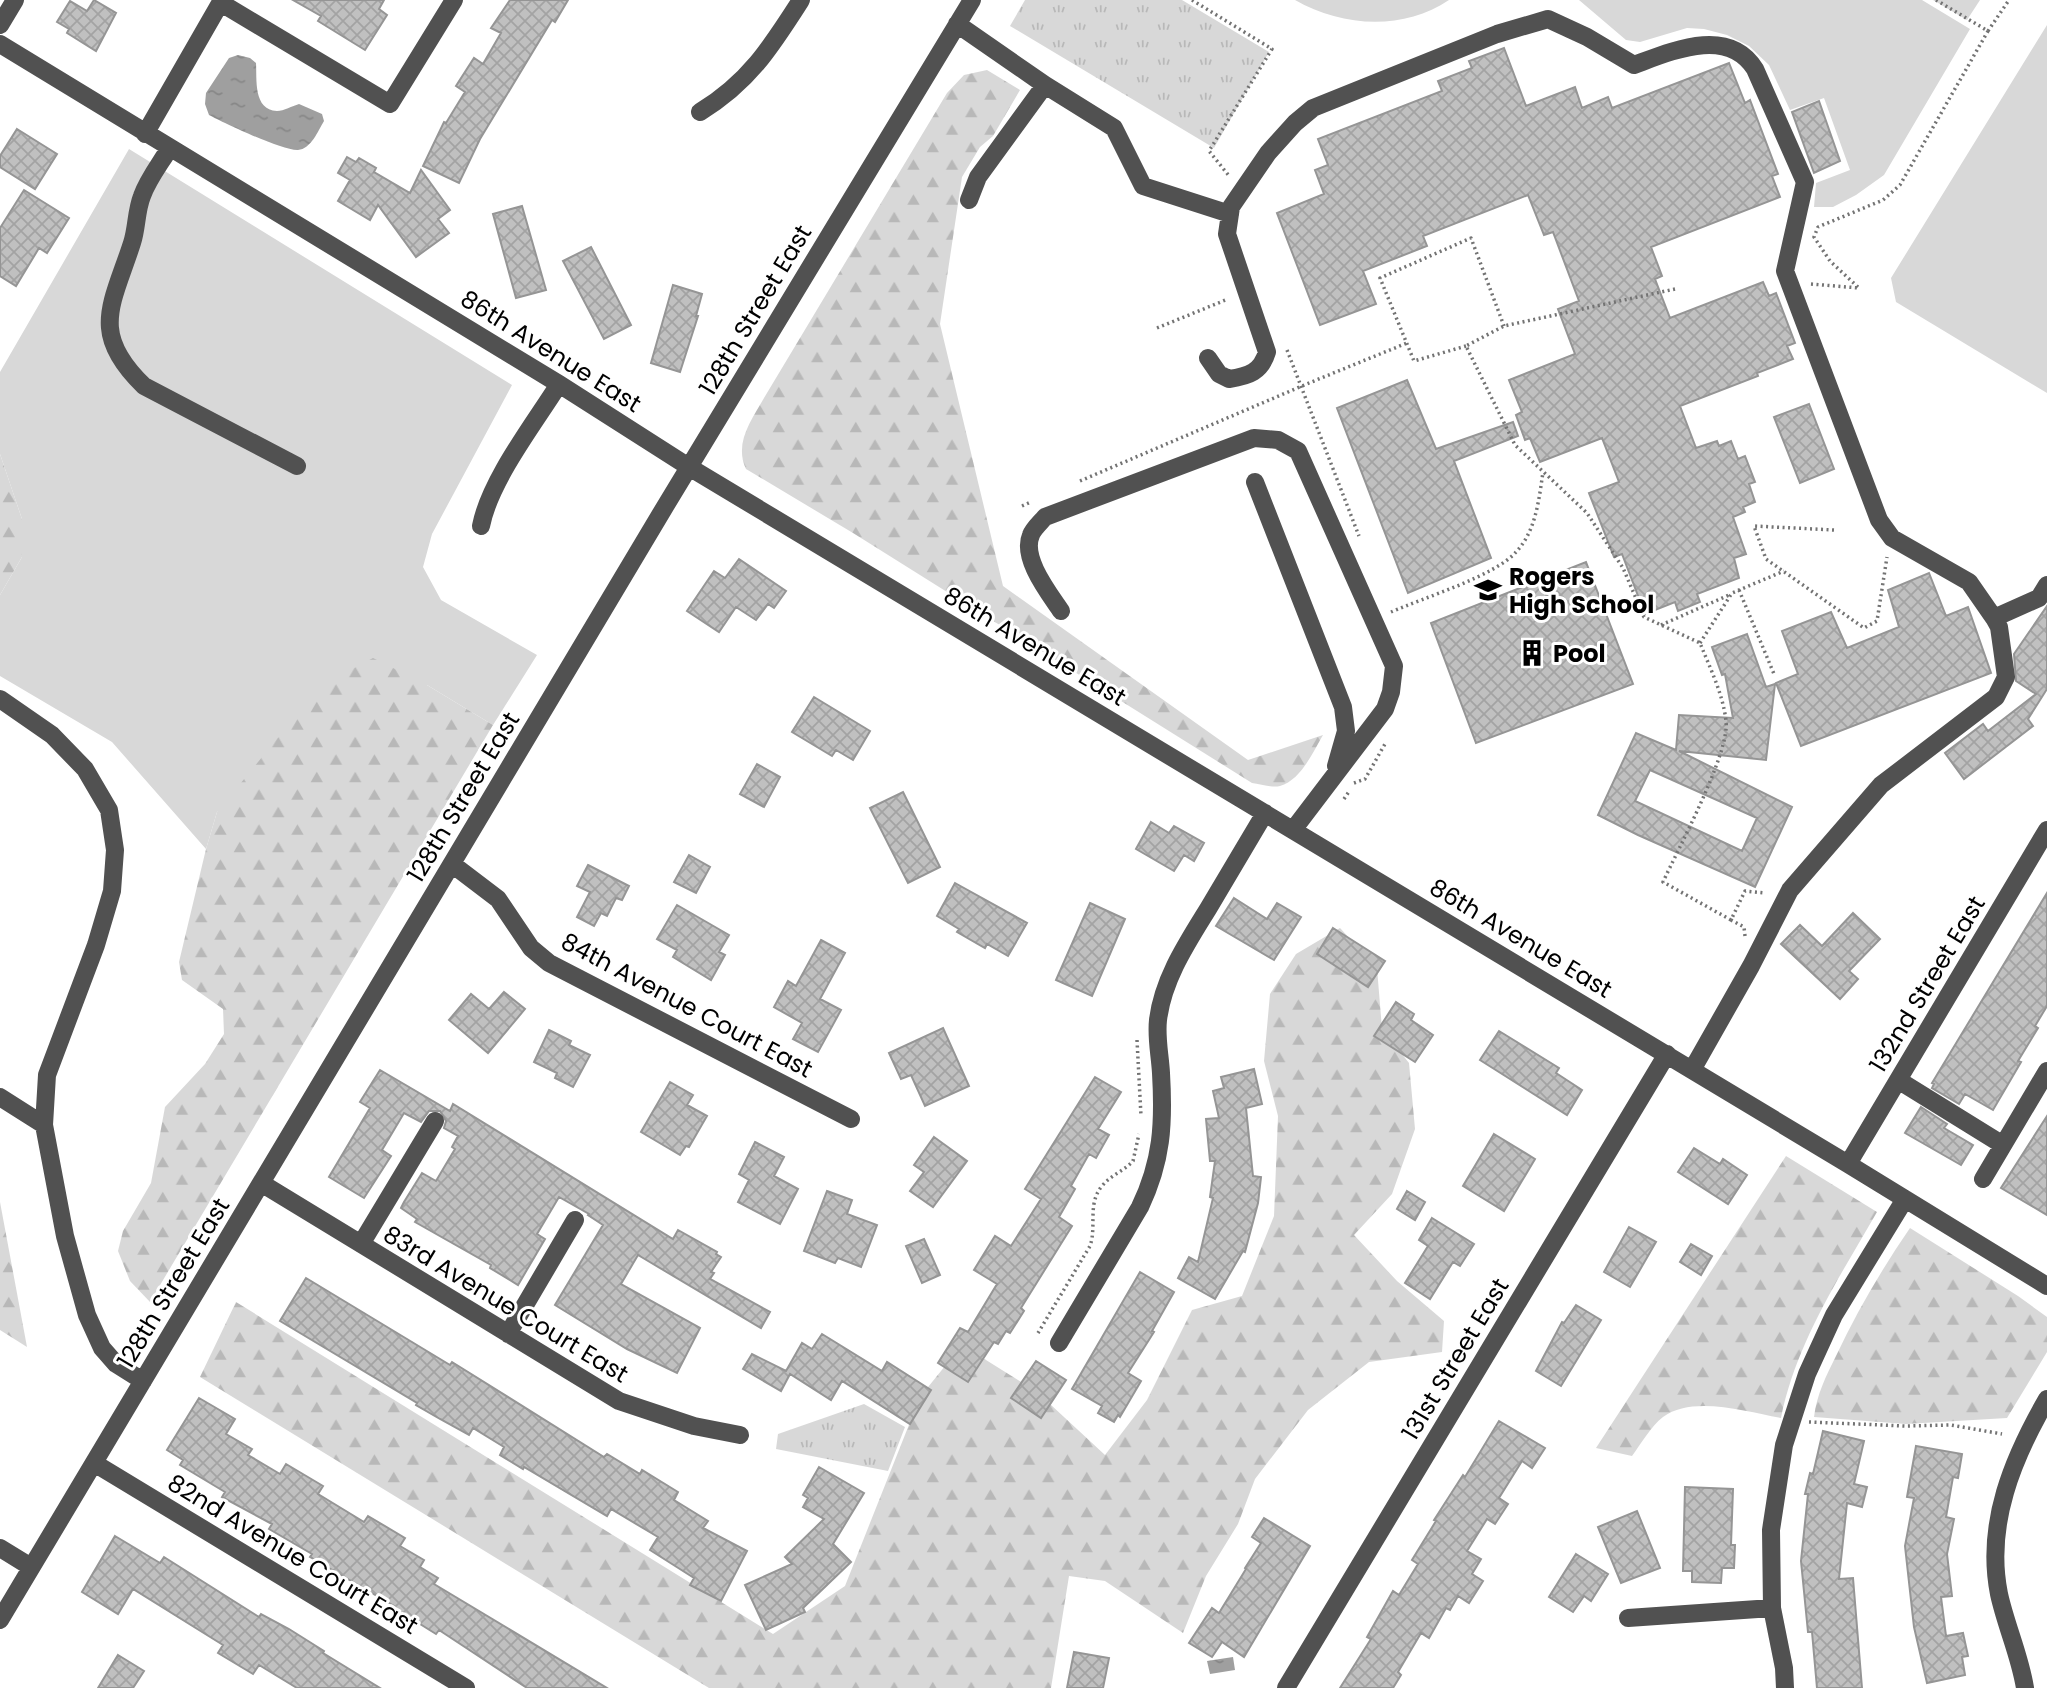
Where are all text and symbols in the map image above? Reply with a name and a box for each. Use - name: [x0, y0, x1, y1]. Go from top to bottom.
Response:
- street label: 128th Street East: [691, 219, 819, 401]
- street label: 86th Avenue East: [454, 282, 648, 420]
- place label: Rogers High School: [1509, 560, 1654, 621]
- school or university icon: Rogers High School: [1473, 575, 1503, 605]
- street label: 86th Avenue East: [938, 578, 1132, 714]
- place label: Pool: [1553, 637, 1606, 670]
- building icon: Pool: [1517, 638, 1547, 668]
- street label: 128th Street East: [399, 706, 527, 888]
- street label: 86th Avenue East: [1424, 870, 1618, 1006]
- street label: 132nd Street East: [1861, 890, 1993, 1078]
- street label: 84th Avenue Court East: [555, 925, 819, 1085]
- street label: 128th Street East: [109, 1192, 237, 1374]
- street label: 83rd Avenue Court East: [377, 1218, 635, 1390]
- street label: 131st Street East: [1394, 1272, 1516, 1446]
- street label: 82nd Avenue Court East: [162, 1466, 424, 1642]

